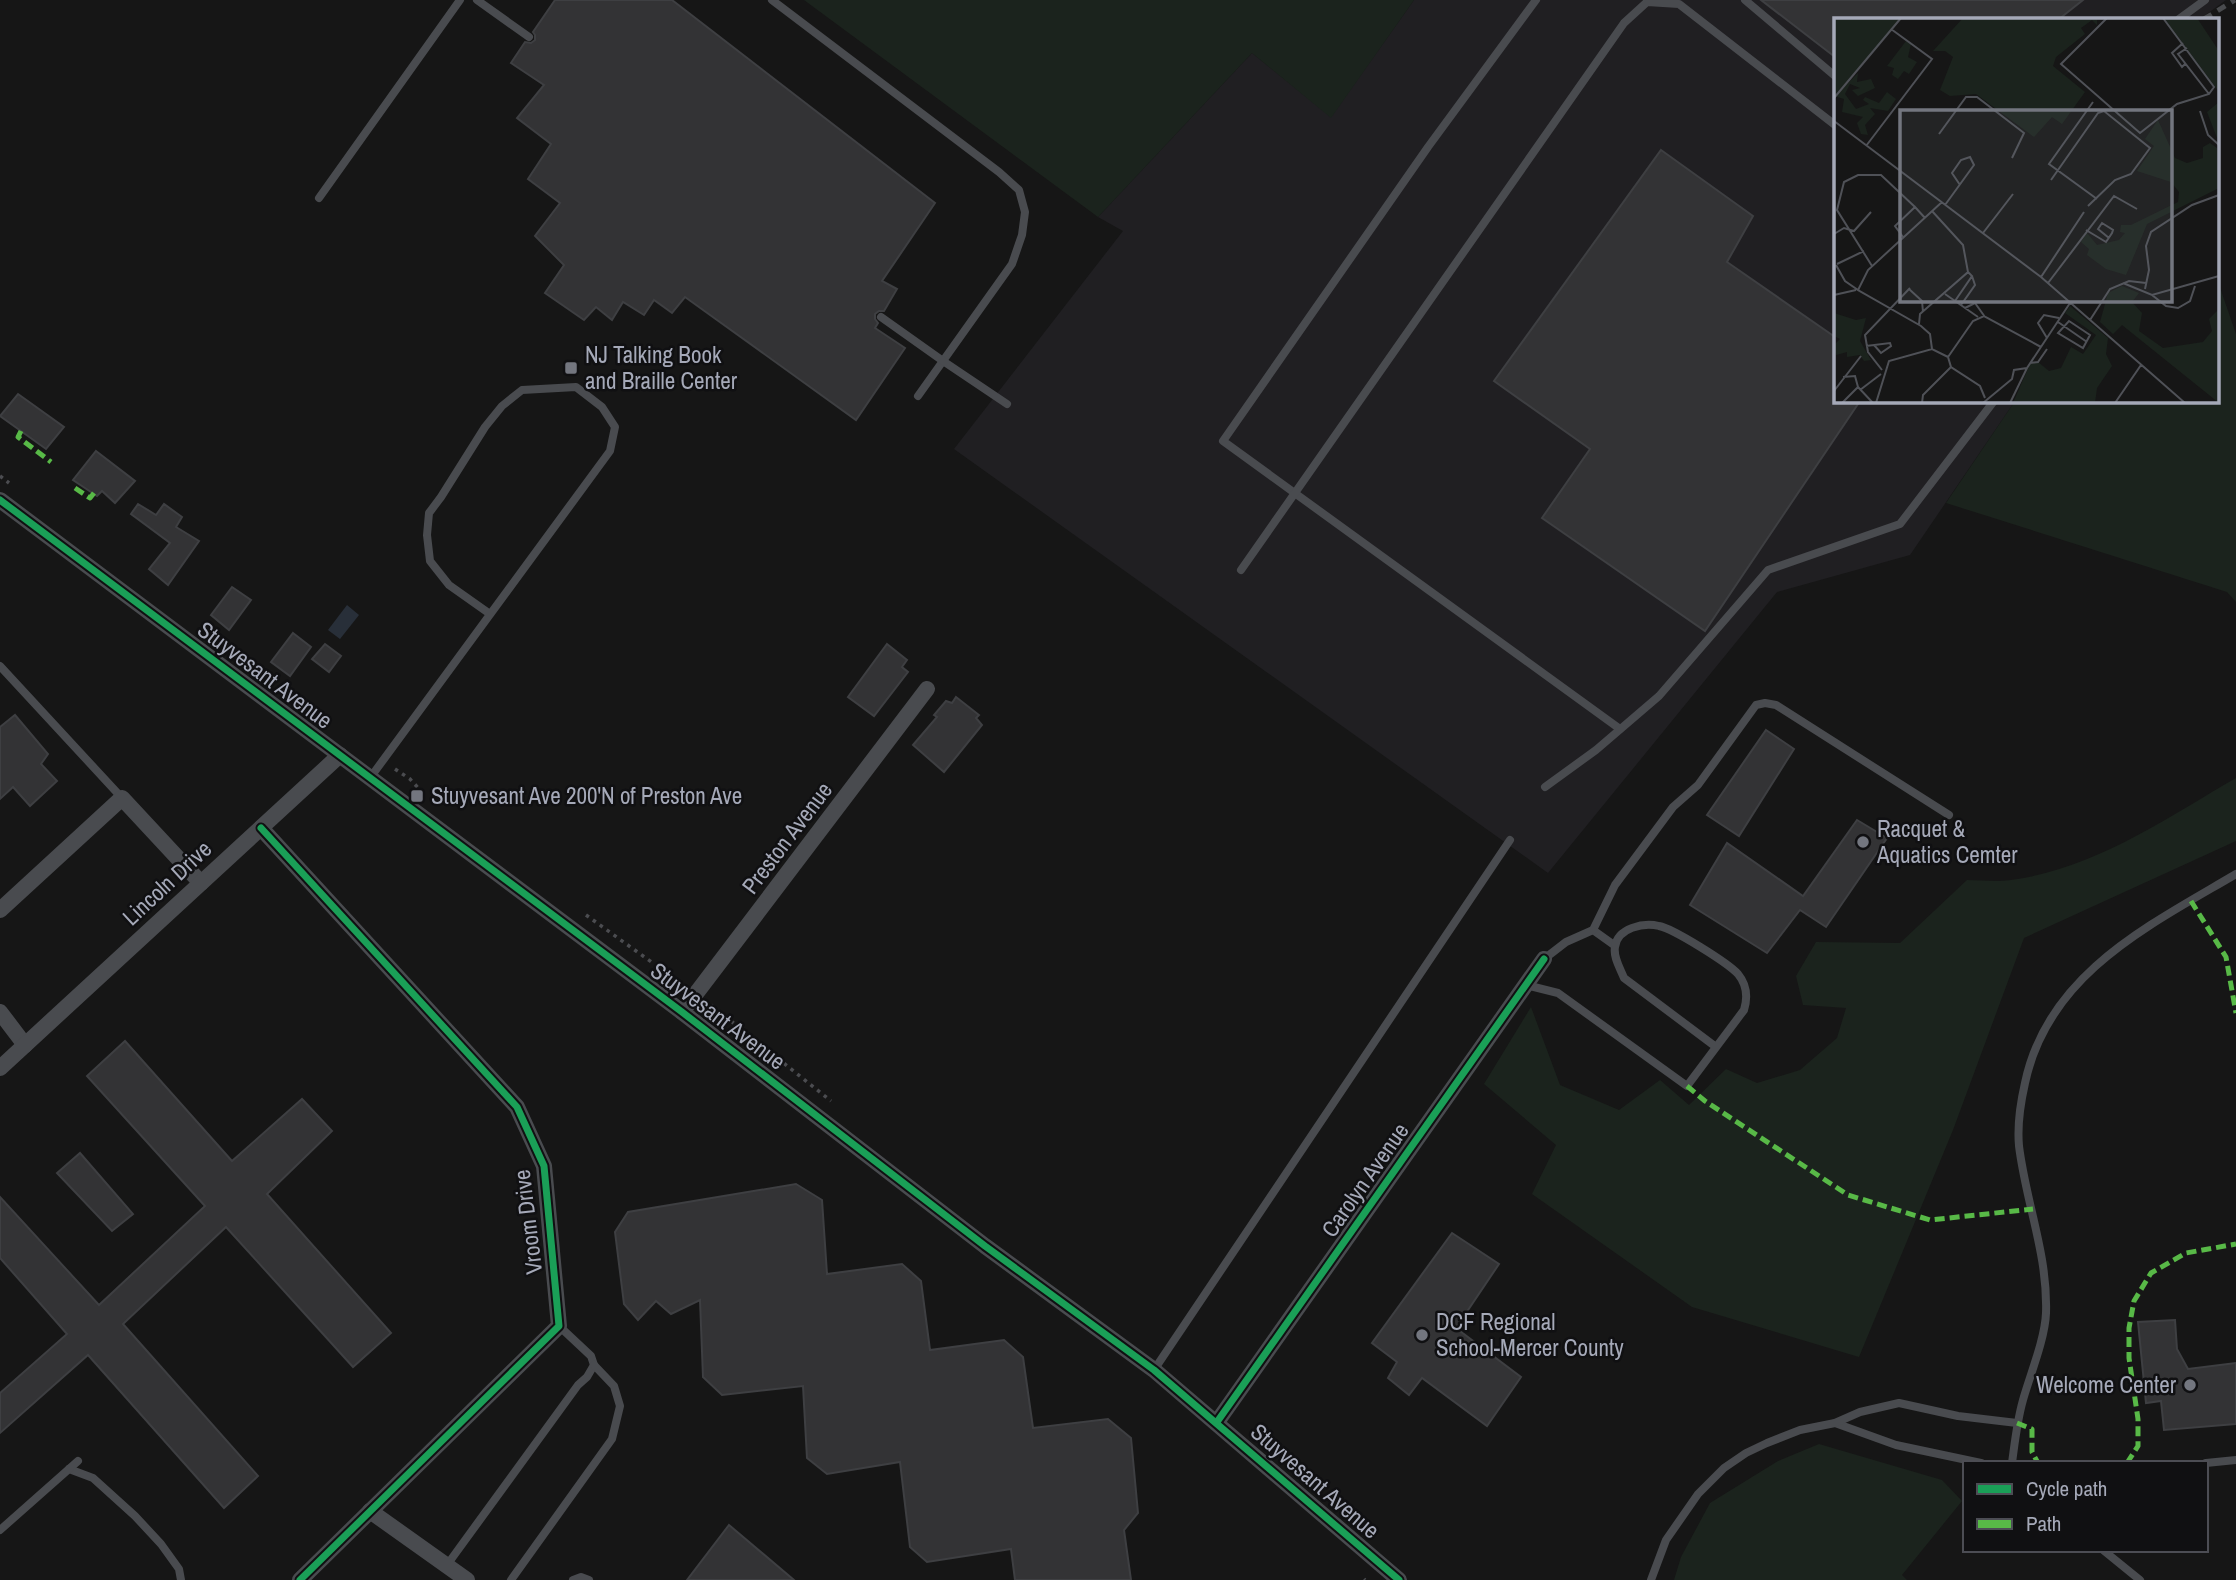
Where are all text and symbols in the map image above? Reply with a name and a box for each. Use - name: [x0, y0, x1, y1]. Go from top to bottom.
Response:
- inset map: [1834, 18, 2218, 402]
- place label: NJ Talking Book and Braille Center: [585, 339, 738, 396]
- marker: NJ Talking Book and Braille Center: [563, 360, 579, 376]
- street label: Stuyvesant Avenue: [192, 614, 339, 735]
- street label: Preston Avenue: [734, 775, 839, 900]
- place label: Stuyvesant Ave 200'N of Preston Ave: [431, 780, 742, 811]
- marker: Stuyvesant Ave 200'N of Preston Ave: [409, 788, 425, 804]
- place label: Racquet & Aquatics Cemter: [1876, 813, 2018, 870]
- street label: Lincoln Drive: [115, 833, 218, 932]
- marker: Racquet & Aquatics Cemter: [1855, 834, 1871, 850]
- street label: Stuyvesant Avenue: [645, 955, 792, 1076]
- street label: Carolyn Avenue: [1314, 1116, 1415, 1243]
- street label: Vroom Drive: [506, 1168, 549, 1276]
- place label: DCF Regional School-Mercer County: [1436, 1306, 1624, 1363]
- marker: DCF Regional School-Mercer County: [1414, 1327, 1430, 1343]
- place label: Welcome Center: [2036, 1369, 2177, 1400]
- marker: Welcome Center: [2182, 1377, 2198, 1393]
- street label: Stuyvesant Avenue: [1244, 1416, 1386, 1545]
- legend: [1963, 1461, 2208, 1552]
- text: Cycle path: [2026, 1474, 2107, 1503]
- text: Path: [2026, 1509, 2061, 1538]

